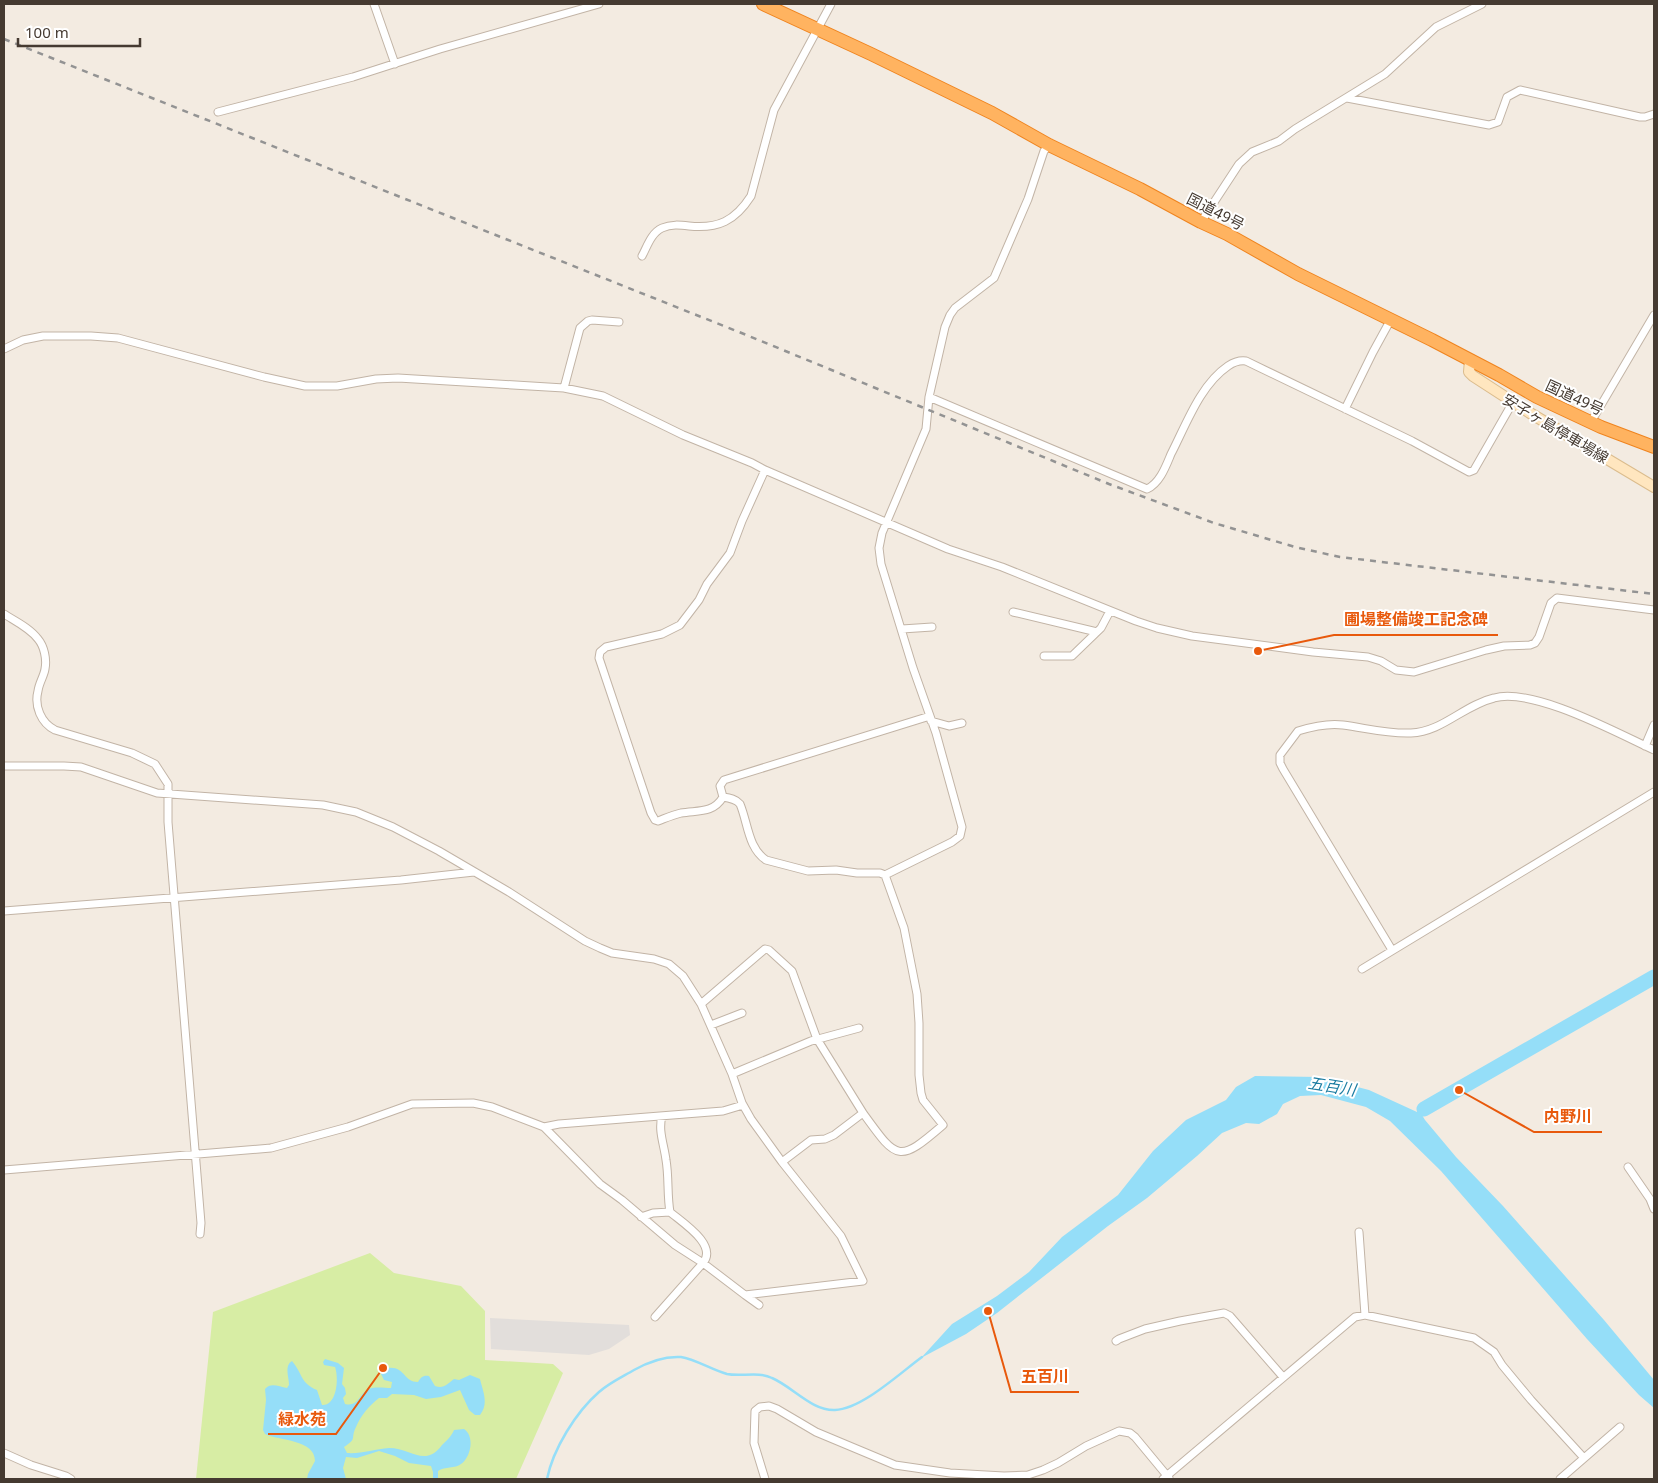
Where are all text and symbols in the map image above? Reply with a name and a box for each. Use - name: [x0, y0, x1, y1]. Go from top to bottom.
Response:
- scale bar: [18, 15, 140, 47]
- text: 100 m: [25, 22, 69, 42]
- street label: 国道49号: [1184, 188, 1248, 234]
- street label: 国道49号: [1543, 375, 1607, 419]
- street label: 安子ヶ島停車場線: [1499, 389, 1613, 467]
- callout: 圃場整備竣工記念碑: [1334, 604, 1498, 635]
- text: 圃場整備竣工記念碑: [1344, 608, 1488, 630]
- water label: 五百川: [1307, 1071, 1359, 1101]
- callout: 内野川: [1534, 1101, 1602, 1132]
- text: 内野川: [1544, 1105, 1592, 1127]
- callout: 五百川: [1011, 1361, 1079, 1392]
- text: 五百川: [1021, 1365, 1069, 1387]
- callout: 緑水苑: [268, 1403, 336, 1434]
- text: 緑水苑: [278, 1408, 326, 1430]

